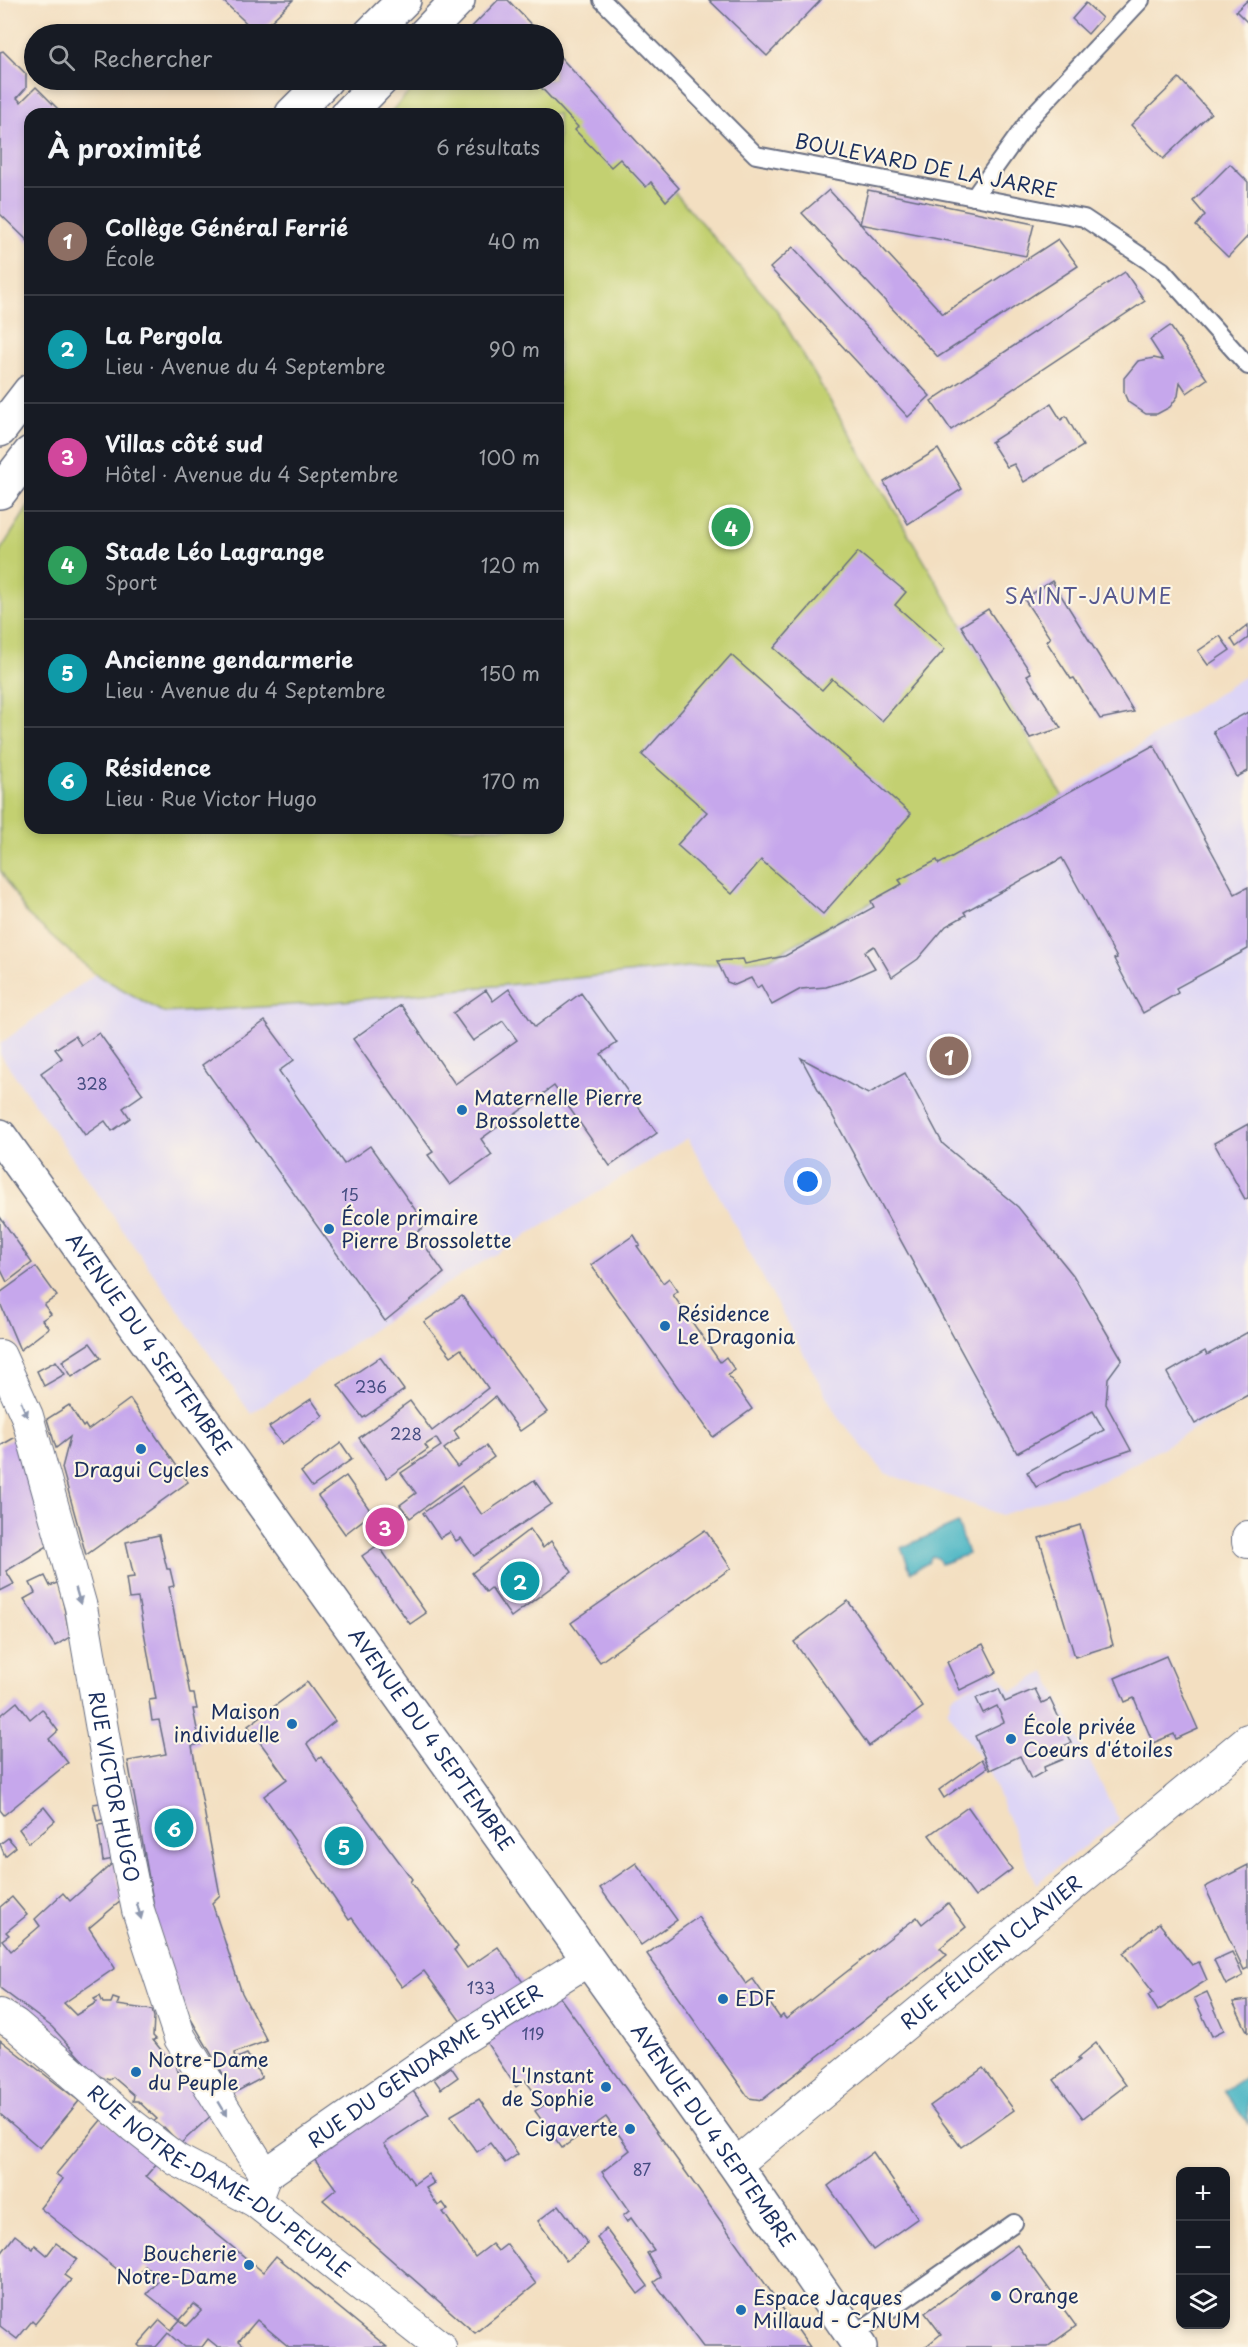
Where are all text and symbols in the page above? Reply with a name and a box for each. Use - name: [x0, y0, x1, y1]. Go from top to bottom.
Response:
- search box: [24, 24, 564, 90]
- icon: search: [45, 41, 78, 74]
- text: Rechercher: [93, 41, 212, 74]
- street label: BOULEVARD DE LA JARRE: [792, 125, 1060, 205]
- text: À proximité: [48, 128, 202, 167]
- text: 6 résultats: [436, 132, 540, 162]
- text: Collège Général Ferrié: [105, 210, 348, 243]
- text: 1: [63, 226, 72, 256]
- text: 40 m: [488, 226, 540, 256]
- text: École: [105, 243, 155, 273]
- text: La Pergola: [105, 318, 222, 351]
- text: 2: [60, 334, 75, 364]
- text: 90 m: [489, 334, 540, 364]
- text: Lieu · Avenue du 4 Septembre: [105, 351, 386, 381]
- text: Villas côté sud: [105, 426, 263, 459]
- text: 3: [61, 442, 74, 472]
- text: 100 m: [479, 442, 540, 472]
- text: Hôtel · Avenue du 4 Septembre: [105, 459, 398, 489]
- pin: 4: [712, 504, 750, 550]
- text: Stade Léo Lagrange: [105, 534, 324, 567]
- text: 4: [61, 550, 74, 580]
- text: 120 m: [481, 550, 540, 580]
- text: Sport: [105, 567, 157, 597]
- district label: SAINT-JAUME: [1005, 579, 1173, 611]
- text: Ancienne gendarmerie: [105, 642, 353, 675]
- text: 5: [61, 658, 74, 688]
- text: 150 m: [480, 658, 540, 688]
- text: Lieu · Avenue du 4 Septembre: [105, 675, 386, 705]
- text: Résidence: [105, 750, 211, 783]
- text: 6: [60, 766, 75, 796]
- text: 170 m: [482, 766, 540, 796]
- text: Lieu · Rue Victor Hugo: [105, 783, 317, 813]
- pin: 1: [930, 1034, 968, 1078]
- house number: 328: [76, 1071, 108, 1095]
- place label: Maternelle Pierre Brossolette: [474, 1082, 642, 1135]
- marker: Maternelle Pierre Brossolette: [455, 1103, 469, 1117]
- your location: [793, 1167, 822, 1196]
- house number: 15: [341, 1182, 359, 1206]
- place label: École primaire Pierre Brossolette: [341, 1202, 512, 1255]
- marker: École primaire Pierre Brossolette: [322, 1222, 336, 1236]
- street label: AVENUE DU 4 SEPTEMBRE: [60, 1226, 240, 1461]
- place label: Résidence Le Dragonia: [677, 1298, 796, 1351]
- marker: Résidence Le Dragonia: [658, 1319, 672, 1333]
- house number: 236: [355, 1374, 387, 1398]
- one-way arrow: [19, 1401, 29, 1419]
- house number: 228: [390, 1421, 422, 1445]
- marker: Dragui Cycles: [134, 1442, 148, 1456]
- place label: Dragui Cycles: [73, 1454, 209, 1484]
- pin: 3: [366, 1504, 404, 1550]
- pin: 2: [500, 1558, 540, 1604]
- one-way arrow: [74, 1588, 83, 1606]
- street label: AVENUE DU 4 SEPTEMBRE: [342, 1622, 522, 1857]
- street label: RUE VICTOR HUGO: [82, 1689, 148, 1885]
- place label: Maison individuelle: [174, 1696, 280, 1749]
- place label: École privée Coeurs d'étoiles: [1023, 1711, 1173, 1764]
- marker: Maison individuelle: [285, 1717, 299, 1731]
- marker: École privée Coeurs d'étoiles: [1004, 1732, 1018, 1746]
- pin: 6: [154, 1806, 194, 1850]
- pin: 5: [324, 1824, 364, 1868]
- street label: RUE FÉLICIEN CLAVIER: [893, 1868, 1088, 2036]
- one-way arrow: [134, 1902, 144, 1921]
- house number: 133: [467, 1975, 495, 1999]
- street label: RUE DU GENDARME SHEER: [301, 1976, 548, 2155]
- place label: EDF: [735, 1983, 776, 2013]
- marker: EDF: [716, 1992, 730, 2006]
- street label: AVENUE DU 4 SEPTEMBRE: [625, 2017, 803, 2253]
- house number: 119: [522, 2021, 544, 2045]
- place label: Notre-Dame du Peuple: [148, 2044, 269, 2097]
- place label: L'Instant de Sophie: [502, 2060, 594, 2113]
- marker: Notre-Dame du Peuple: [129, 2065, 143, 2079]
- street label: RUE NOTRE-DAME-DU-PEUPLE: [81, 2077, 357, 2285]
- marker: L'Instant de Sophie: [599, 2080, 613, 2094]
- one-way arrow: [218, 2101, 229, 2117]
- place label: Cigaverte: [525, 2113, 618, 2143]
- marker: Cigaverte: [623, 2122, 637, 2136]
- house number: 87: [633, 2157, 651, 2181]
- map controls: [1176, 2167, 1230, 2329]
- button: +: [1176, 2167, 1230, 2221]
- button: −: [1176, 2221, 1230, 2275]
- place label: Boucherie Notre-Dame: [116, 2238, 237, 2291]
- marker: Boucherie Notre-Dame: [242, 2258, 256, 2272]
- button: layers: [1176, 2275, 1230, 2329]
- place label: Orange: [1008, 2280, 1079, 2310]
- place label: Espace Jacques Millaud - C-NUM: [753, 2282, 920, 2335]
- marker: Orange: [989, 2289, 1003, 2303]
- marker: Espace Jacques Millaud - C-NUM: [734, 2303, 748, 2317]

